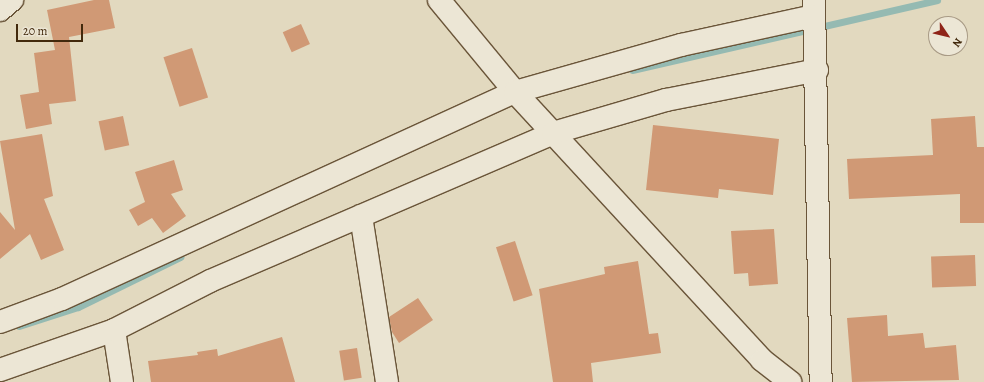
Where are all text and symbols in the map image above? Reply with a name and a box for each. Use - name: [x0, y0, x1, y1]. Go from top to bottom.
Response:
- scale bar: [18, 16, 85, 42]
- north arrow: [928, 16, 968, 56]
- text: 20 m: [23, 23, 47, 39]
- text: N: [949, 35, 966, 50]

